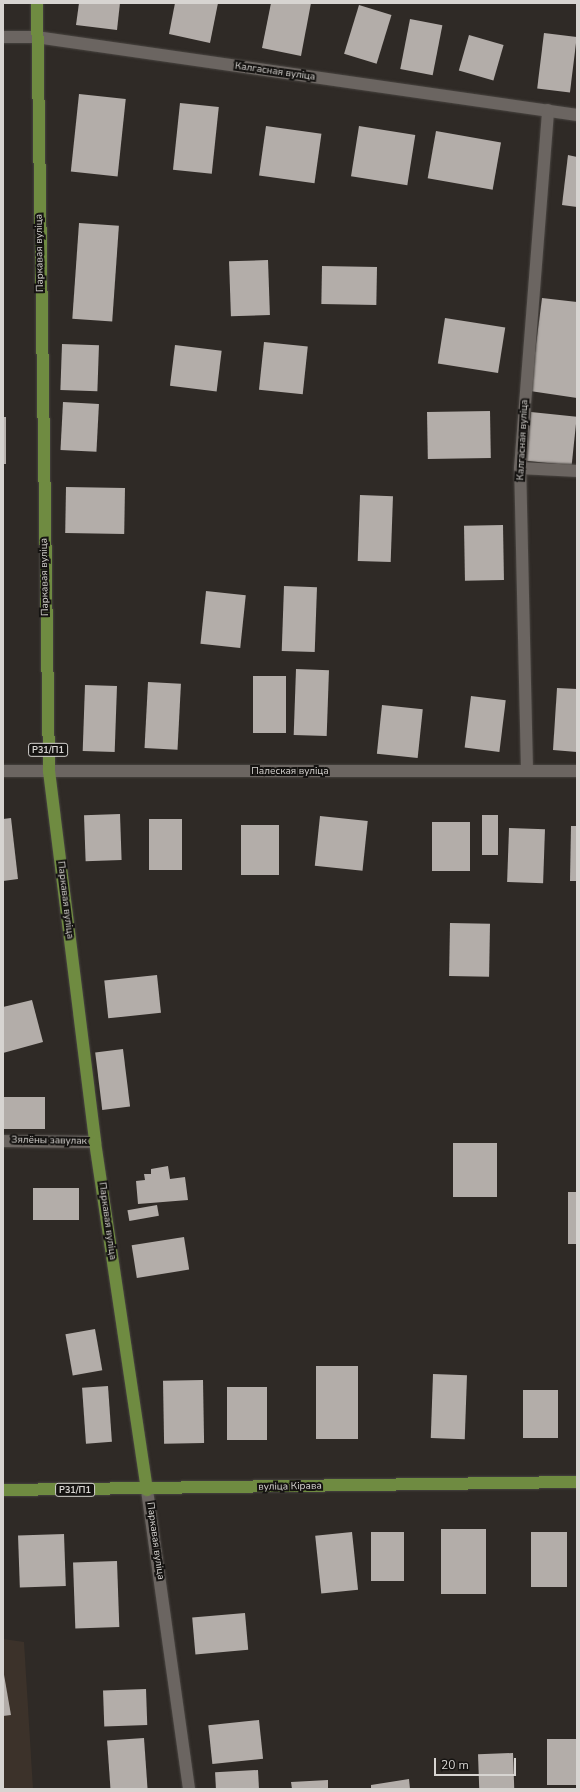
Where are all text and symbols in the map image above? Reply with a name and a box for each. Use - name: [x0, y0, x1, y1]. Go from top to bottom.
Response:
- street label: Калгасная вуліца: [234, 60, 316, 84]
- street label: Паркавая вуліца: [33, 214, 47, 292]
- street label: Калгасная вуліца: [515, 399, 531, 481]
- street label: Паркавая вуліца: [38, 538, 52, 616]
- road number: Р31/П1: [28, 743, 68, 757]
- street label: Палеская вуліца: [251, 766, 329, 778]
- street label: Паркавая вуліца: [54, 860, 76, 940]
- street label: Зялёны завулак: [11, 1134, 87, 1148]
- street label: Паркавая вуліца: [96, 1181, 118, 1261]
- street label: вуліца Кірава: [258, 1480, 322, 1494]
- road number: Р31/П1: [55, 1483, 95, 1497]
- street label: Паркавая вуліца: [144, 1501, 166, 1581]
- scale bar: [436, 1750, 518, 1776]
- text: 20 m: [441, 1757, 469, 1773]

